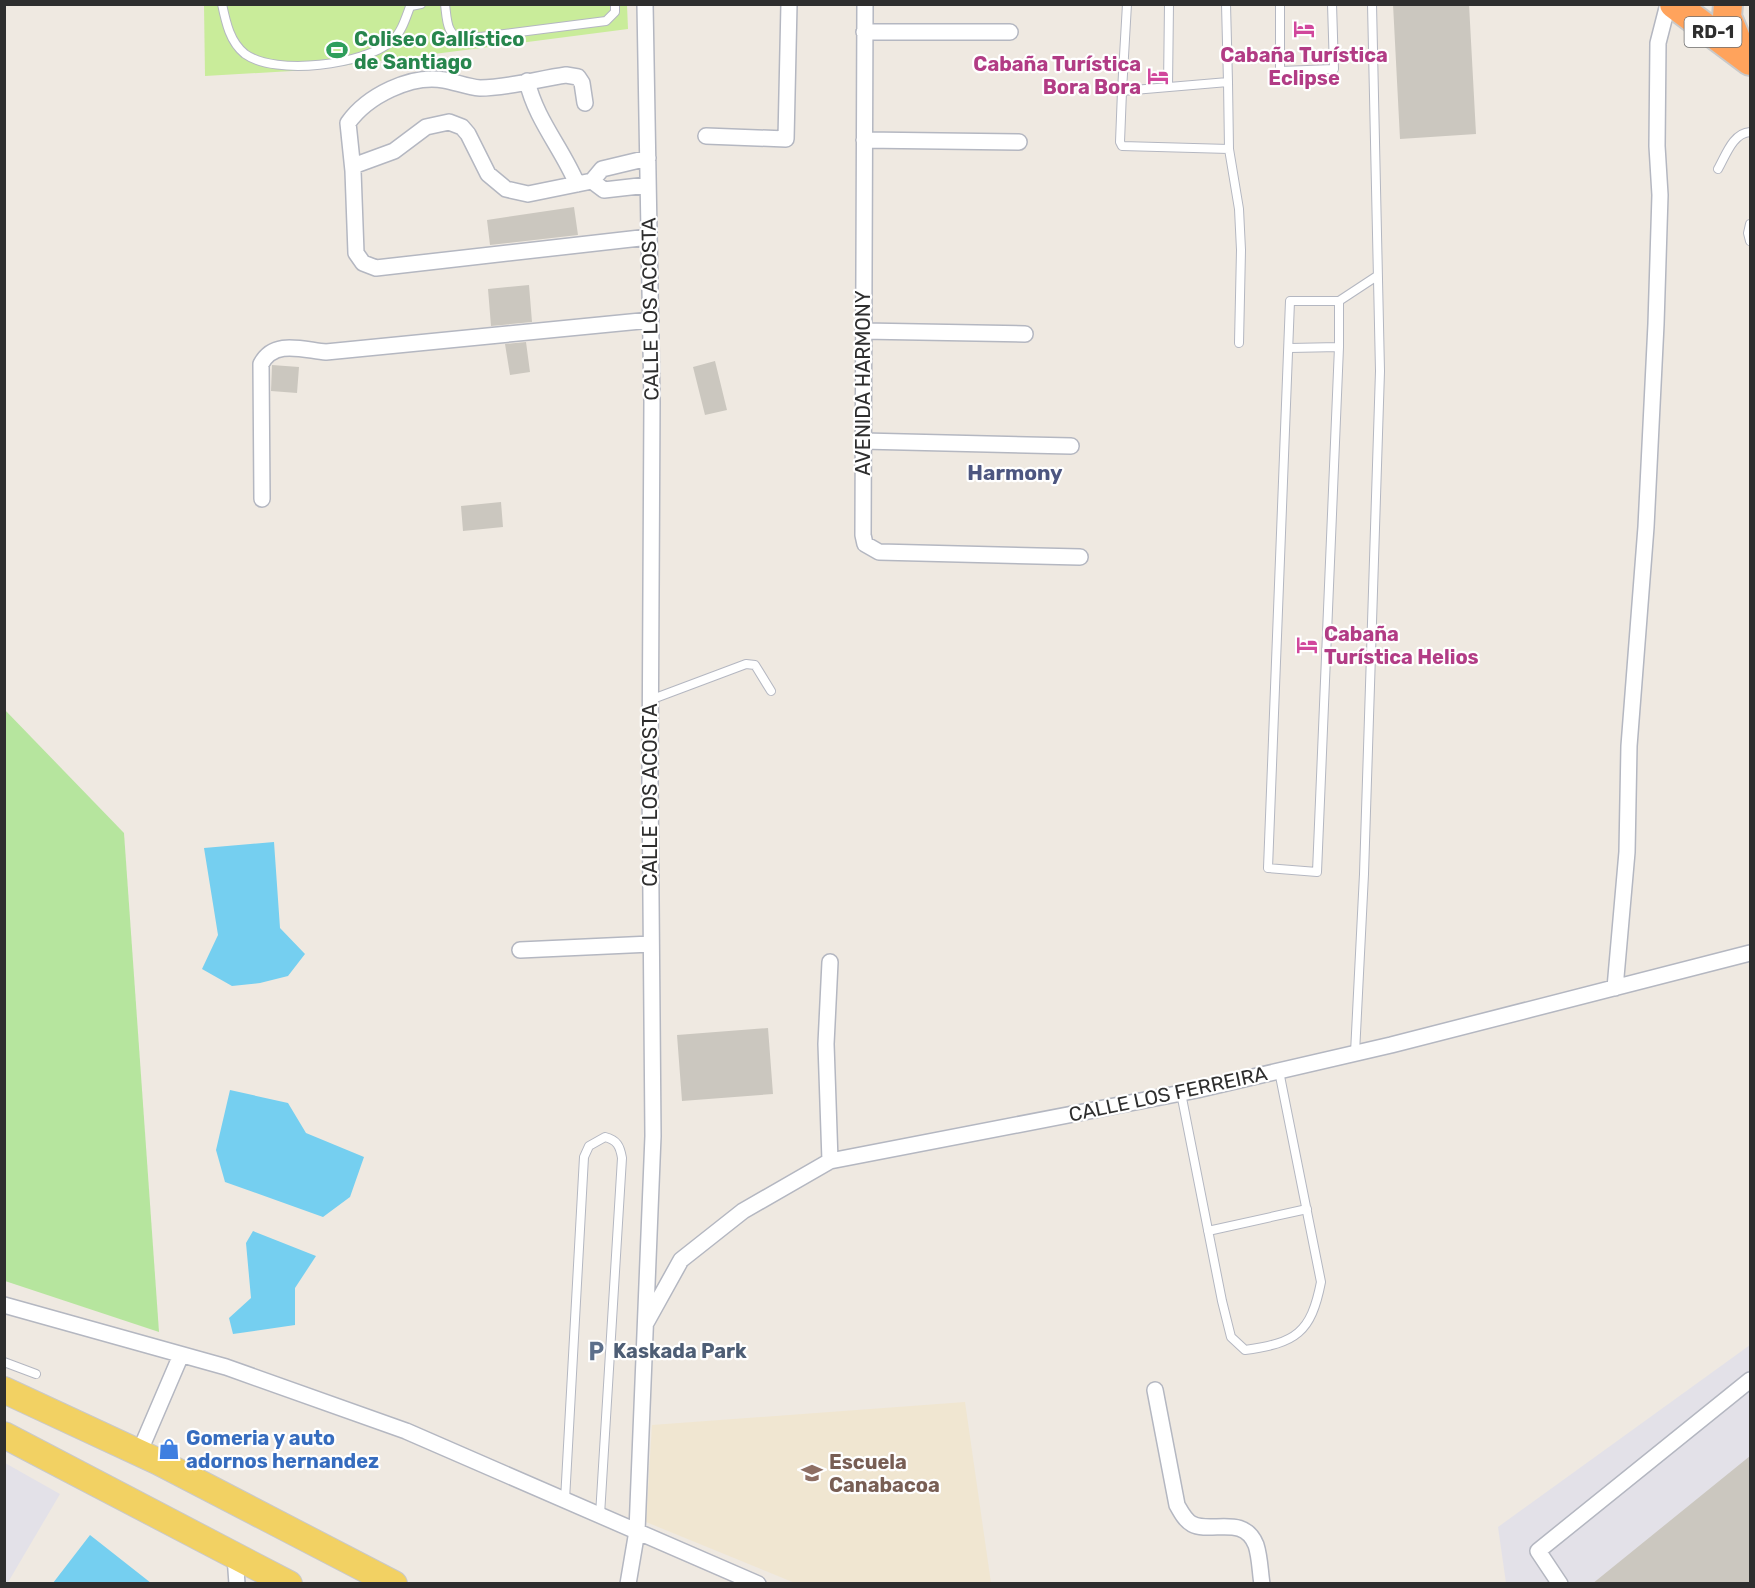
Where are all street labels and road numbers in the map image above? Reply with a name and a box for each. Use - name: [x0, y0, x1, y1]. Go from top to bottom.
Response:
- road number: RD-1: [1684, 17, 1742, 47]
- street label: CALLE LOS ACOSTA: [636, 217, 664, 401]
- street label: AVENIDA HARMONY: [851, 290, 875, 476]
- street label: CALLE LOS ACOSTA: [638, 703, 662, 887]
- street label: CALLE LOS FERREIRA: [1067, 1061, 1269, 1127]

